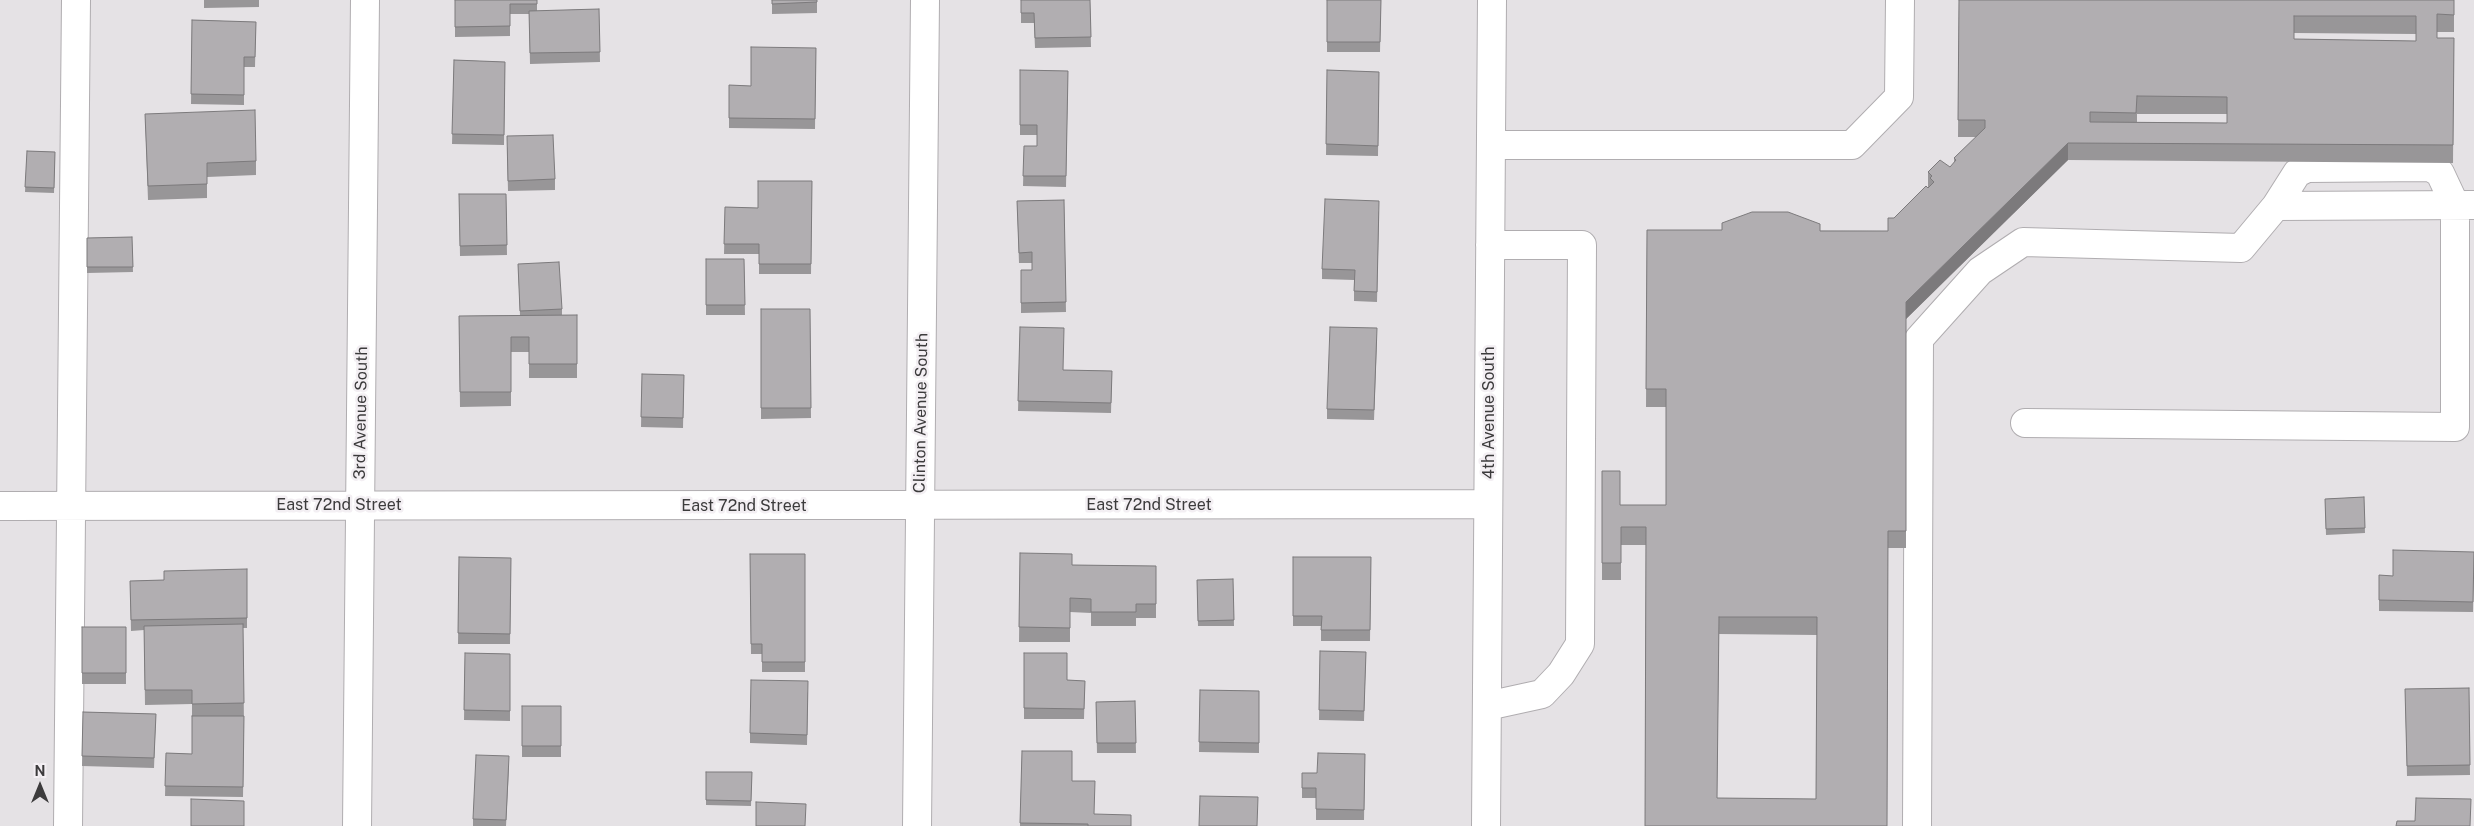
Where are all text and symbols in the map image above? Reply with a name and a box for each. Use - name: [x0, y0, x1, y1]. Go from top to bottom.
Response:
- street label: Clinton Avenue South: [910, 333, 932, 493]
- street label: 3rd Avenue South: [350, 346, 372, 480]
- street label: 4th Avenue South: [1479, 347, 1499, 479]
- street label: East 72nd Street: [276, 495, 402, 515]
- street label: East 72nd Street: [1086, 495, 1212, 515]
- street label: East 72nd Street: [681, 496, 807, 516]
- north arrow: [15, 761, 65, 811]
- text: N: [35, 763, 45, 779]

